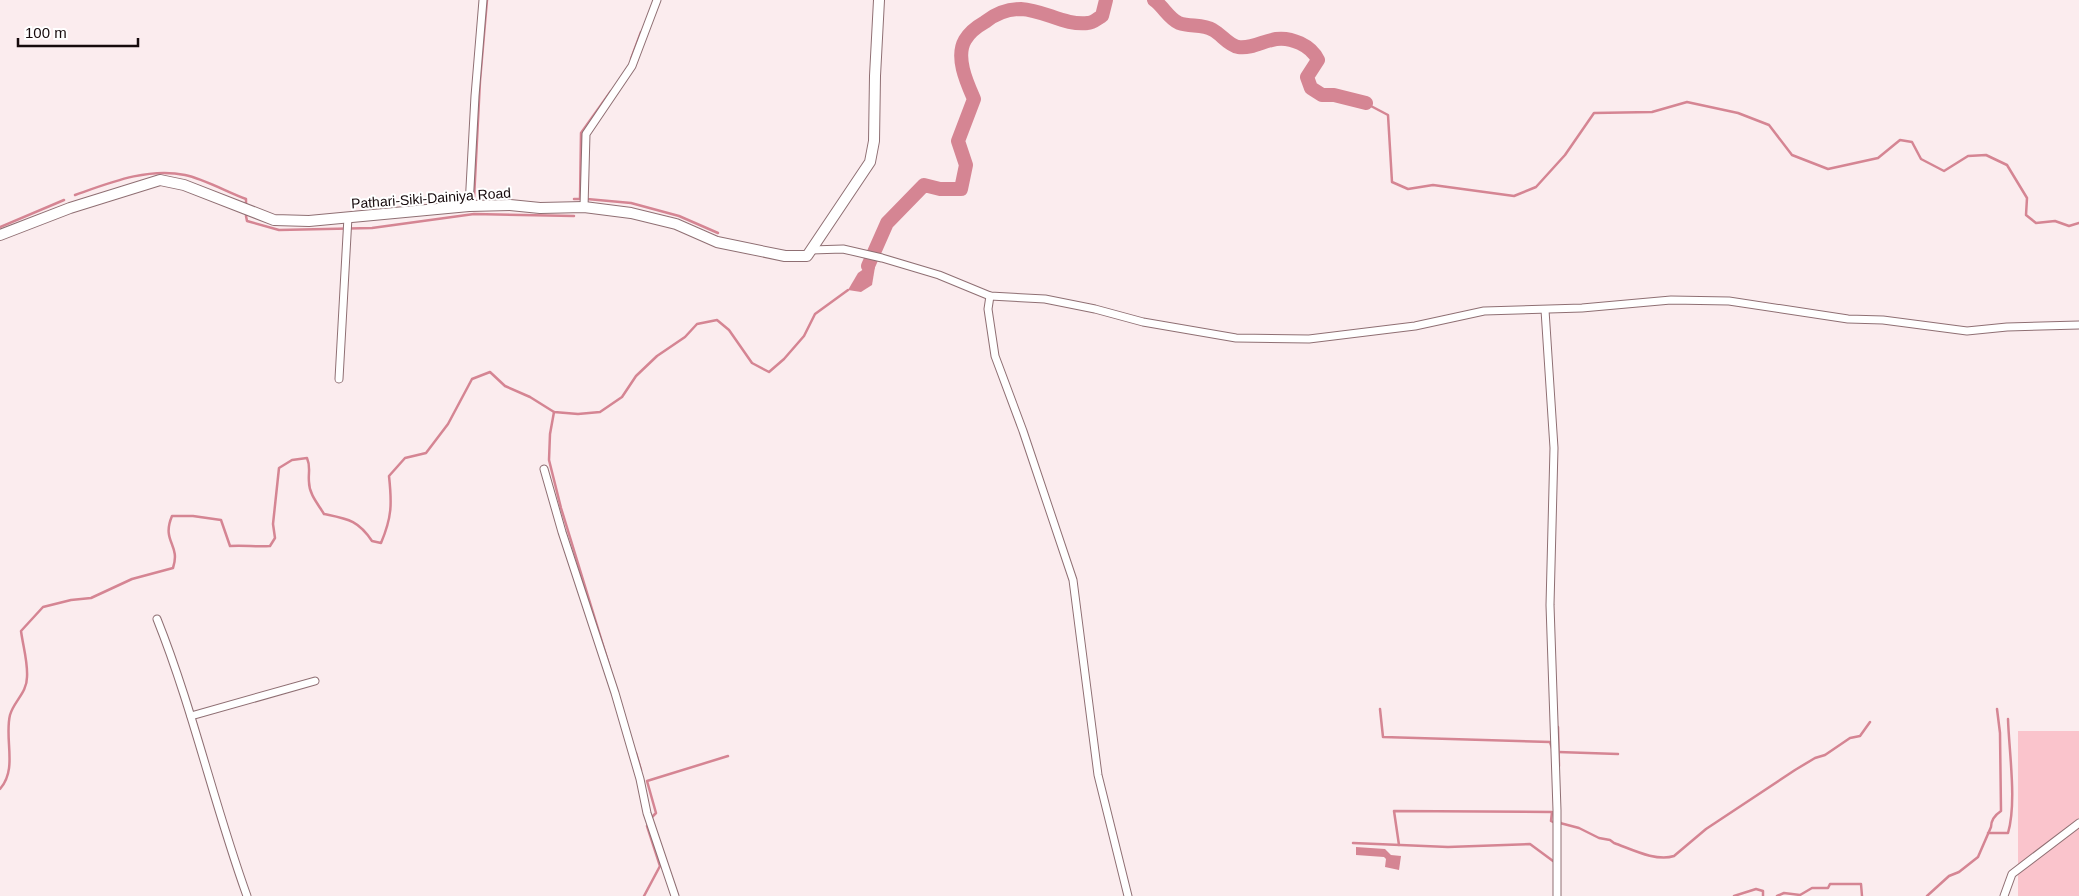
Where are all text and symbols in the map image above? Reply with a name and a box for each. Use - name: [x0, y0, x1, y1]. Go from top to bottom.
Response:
- scale bar: [18, 15, 138, 47]
- text: 100 m: [25, 24, 67, 41]
- street label: Pathari-Siki-Dainiya Road: [350, 184, 512, 212]

